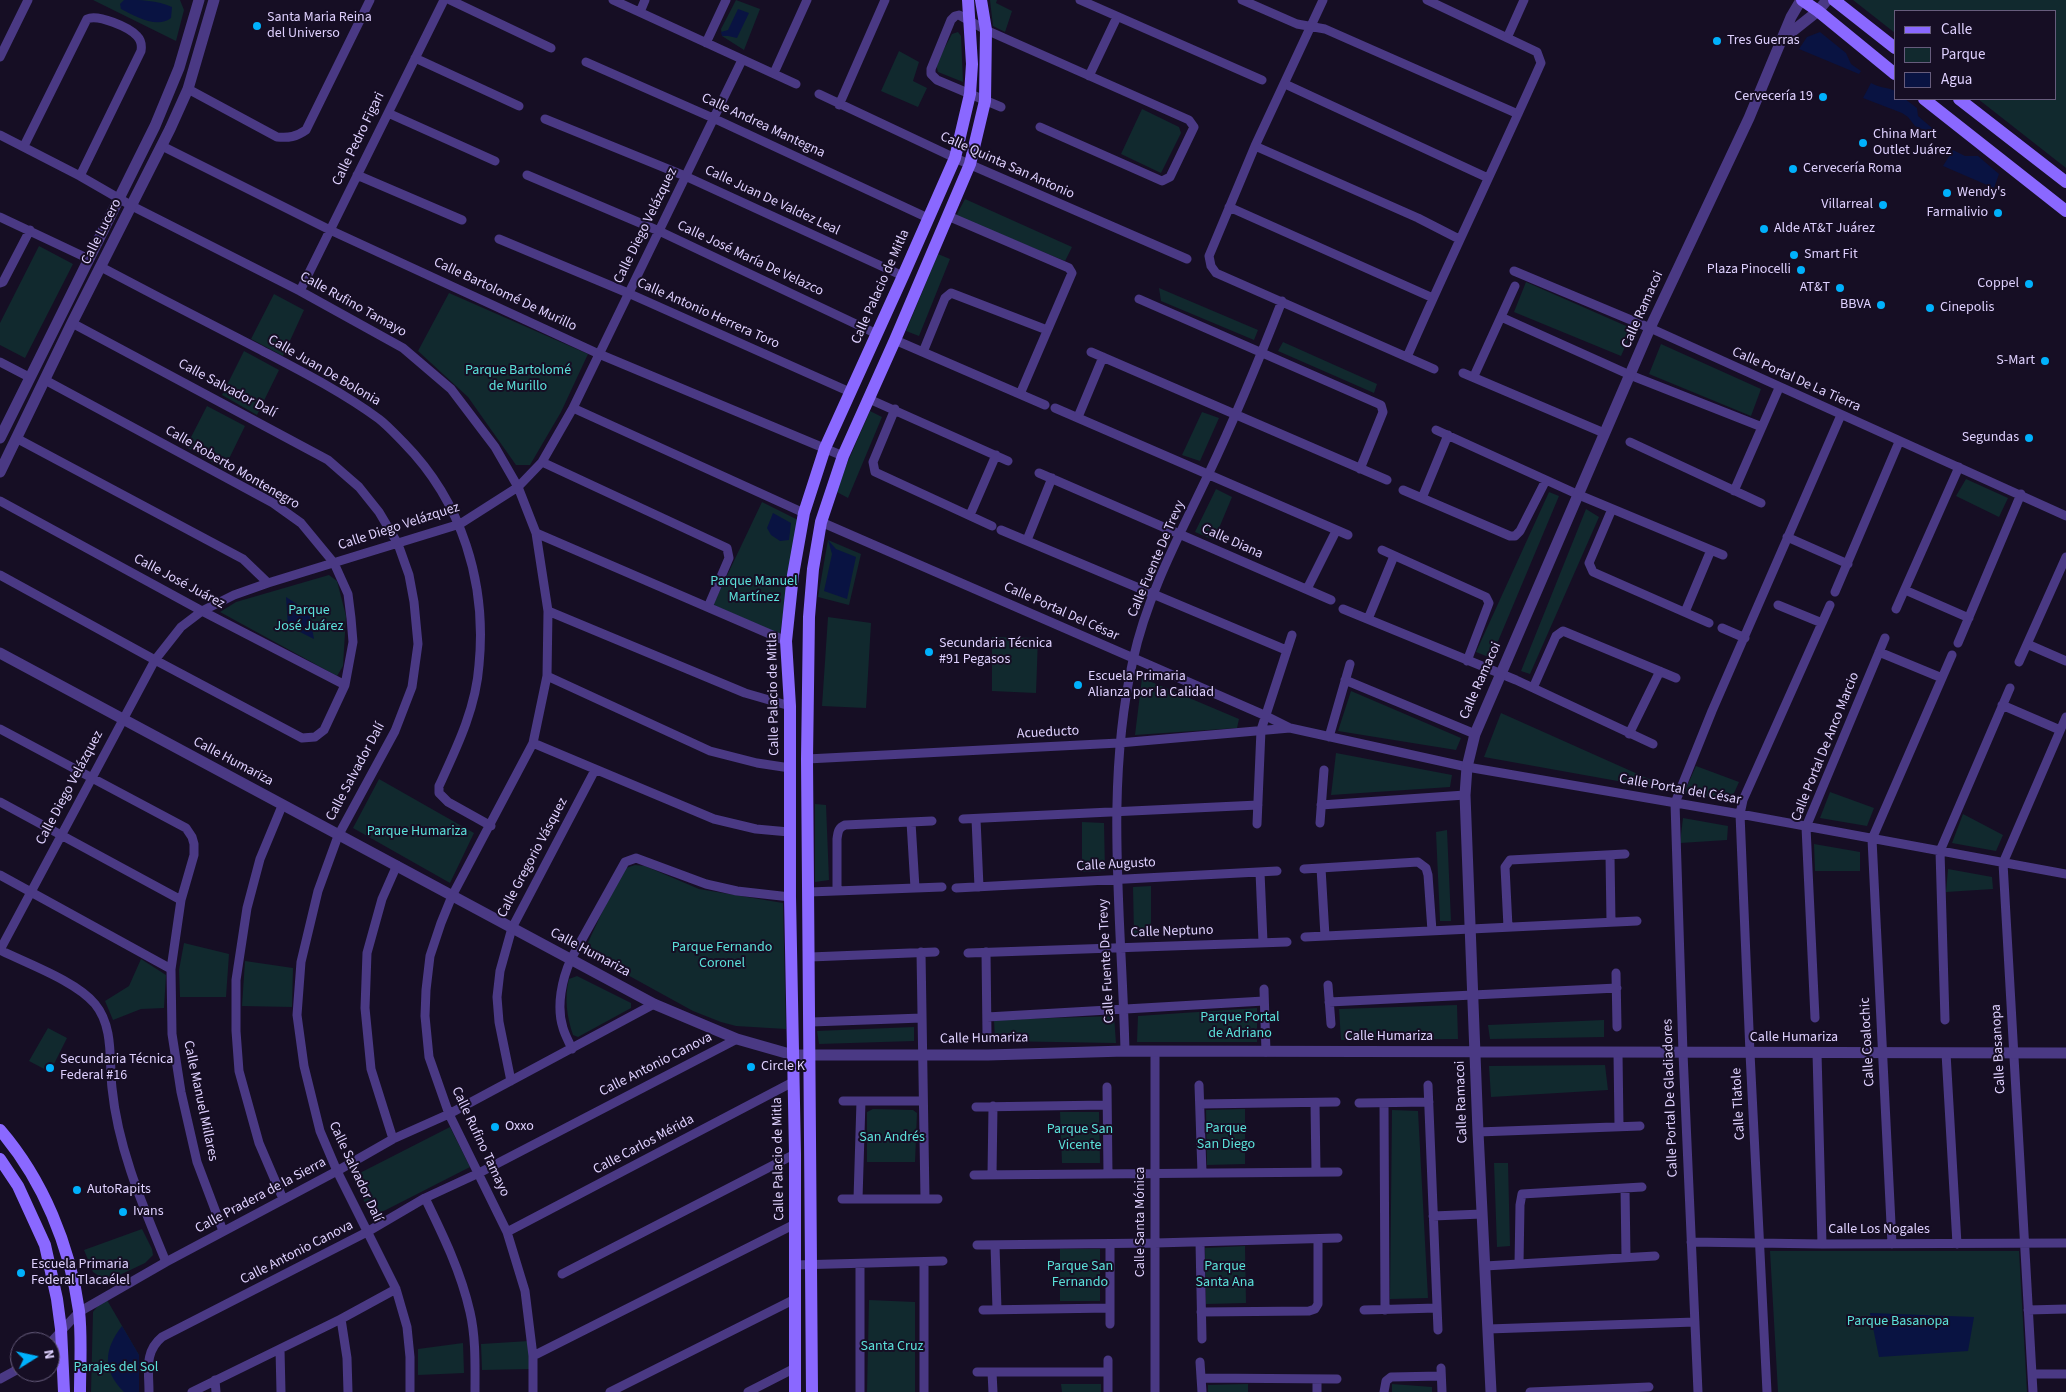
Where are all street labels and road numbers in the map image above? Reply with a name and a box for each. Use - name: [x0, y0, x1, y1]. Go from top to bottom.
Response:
- street label: Calle Pedro Figari: [329, 90, 389, 188]
- street label: Calle Andrea Mantegna: [699, 90, 827, 162]
- street label: Calle Quinta San Antonio: [937, 129, 1077, 203]
- street label: Calle Juan De Valdez Leal: [702, 162, 842, 240]
- street label: Calle Diego Velázquez: [611, 165, 681, 287]
- street label: Calle Lucero: [78, 196, 126, 268]
- street label: Calle José María De Velazco: [674, 218, 826, 300]
- street label: Calle Palacio de Mitla: [848, 227, 914, 347]
- street label: Calle Bartolomé De Murillo: [431, 254, 579, 336]
- street label: Calle Rufino Tamayo: [297, 269, 409, 341]
- street label: Calle Ramacoi: [1619, 269, 1667, 351]
- street label: Calle Antonio Herrera Toro: [634, 275, 782, 353]
- street label: Calle Juan De Bolonia: [265, 332, 383, 410]
- street label: Calle Portal De La Tierra: [1729, 344, 1863, 416]
- street label: Calle Salvador Dalí: [175, 356, 279, 422]
- street label: Calle Roberto Montenegro: [162, 423, 302, 513]
- street label: Calle Fuente De Trevy: [1125, 498, 1189, 620]
- street label: Calle Diego Velázquez: [336, 499, 462, 555]
- street label: Calle Diana: [1199, 521, 1265, 563]
- street label: Calle José Juárez: [131, 551, 227, 613]
- street label: Calle Portal Del César: [1001, 579, 1121, 645]
- street label: Calle Palacio de Mitla: [765, 632, 783, 756]
- street label: Calle Ramacoi: [1457, 640, 1505, 722]
- street label: Calle Portal De Anco Marcio: [1788, 670, 1864, 824]
- street label: Calle Salvador Dalí: [323, 720, 389, 824]
- street label: Acueducto: [1016, 723, 1080, 743]
- street label: Calle Diego Velázquez: [33, 728, 107, 848]
- street label: Calle Humariza: [190, 734, 276, 790]
- street label: Calle Portal del César: [1618, 771, 1742, 809]
- street label: Calle Gregorio Vásquez: [494, 795, 572, 921]
- street label: Calle Augusto: [1076, 855, 1156, 875]
- street label: Calle Fuente De Trevy: [1095, 898, 1119, 1024]
- street label: Calle Neptuno: [1130, 922, 1214, 942]
- street label: Calle Humariza: [547, 925, 633, 981]
- street label: Calle Coalochic: [1857, 997, 1879, 1087]
- street label: Calle Basanopa: [1988, 1004, 2010, 1094]
- street label: Calle Portal De Gladiadores: [1660, 1018, 1682, 1178]
- street label: Calle Antonio Canova: [597, 1029, 715, 1101]
- street label: Calle Humariza: [1345, 1029, 1433, 1045]
- street label: Calle Humariza: [940, 1030, 1028, 1048]
- street label: Calle Humariza: [1750, 1030, 1838, 1046]
- street label: Calle Manuel Millares: [179, 1039, 221, 1163]
- street label: Calle Ramacoi: [1452, 1060, 1472, 1144]
- street label: Calle Tlatole: [1729, 1067, 1749, 1141]
- street label: Calle Rufino Tamayo: [447, 1084, 513, 1200]
- street label: Calle Palacio de Mitla: [770, 1097, 788, 1221]
- street label: Calle Carlos Mérida: [591, 1111, 697, 1179]
- street label: Calle Salvador Dalí: [324, 1119, 386, 1225]
- street label: Calle Pradera de la Sierra: [193, 1154, 329, 1238]
- street label: Calle Santa Mónica: [1133, 1167, 1149, 1277]
- street label: Calle Antonio Canova: [238, 1217, 356, 1289]
- street label: Calle Los Nogales: [1828, 1222, 1930, 1238]

